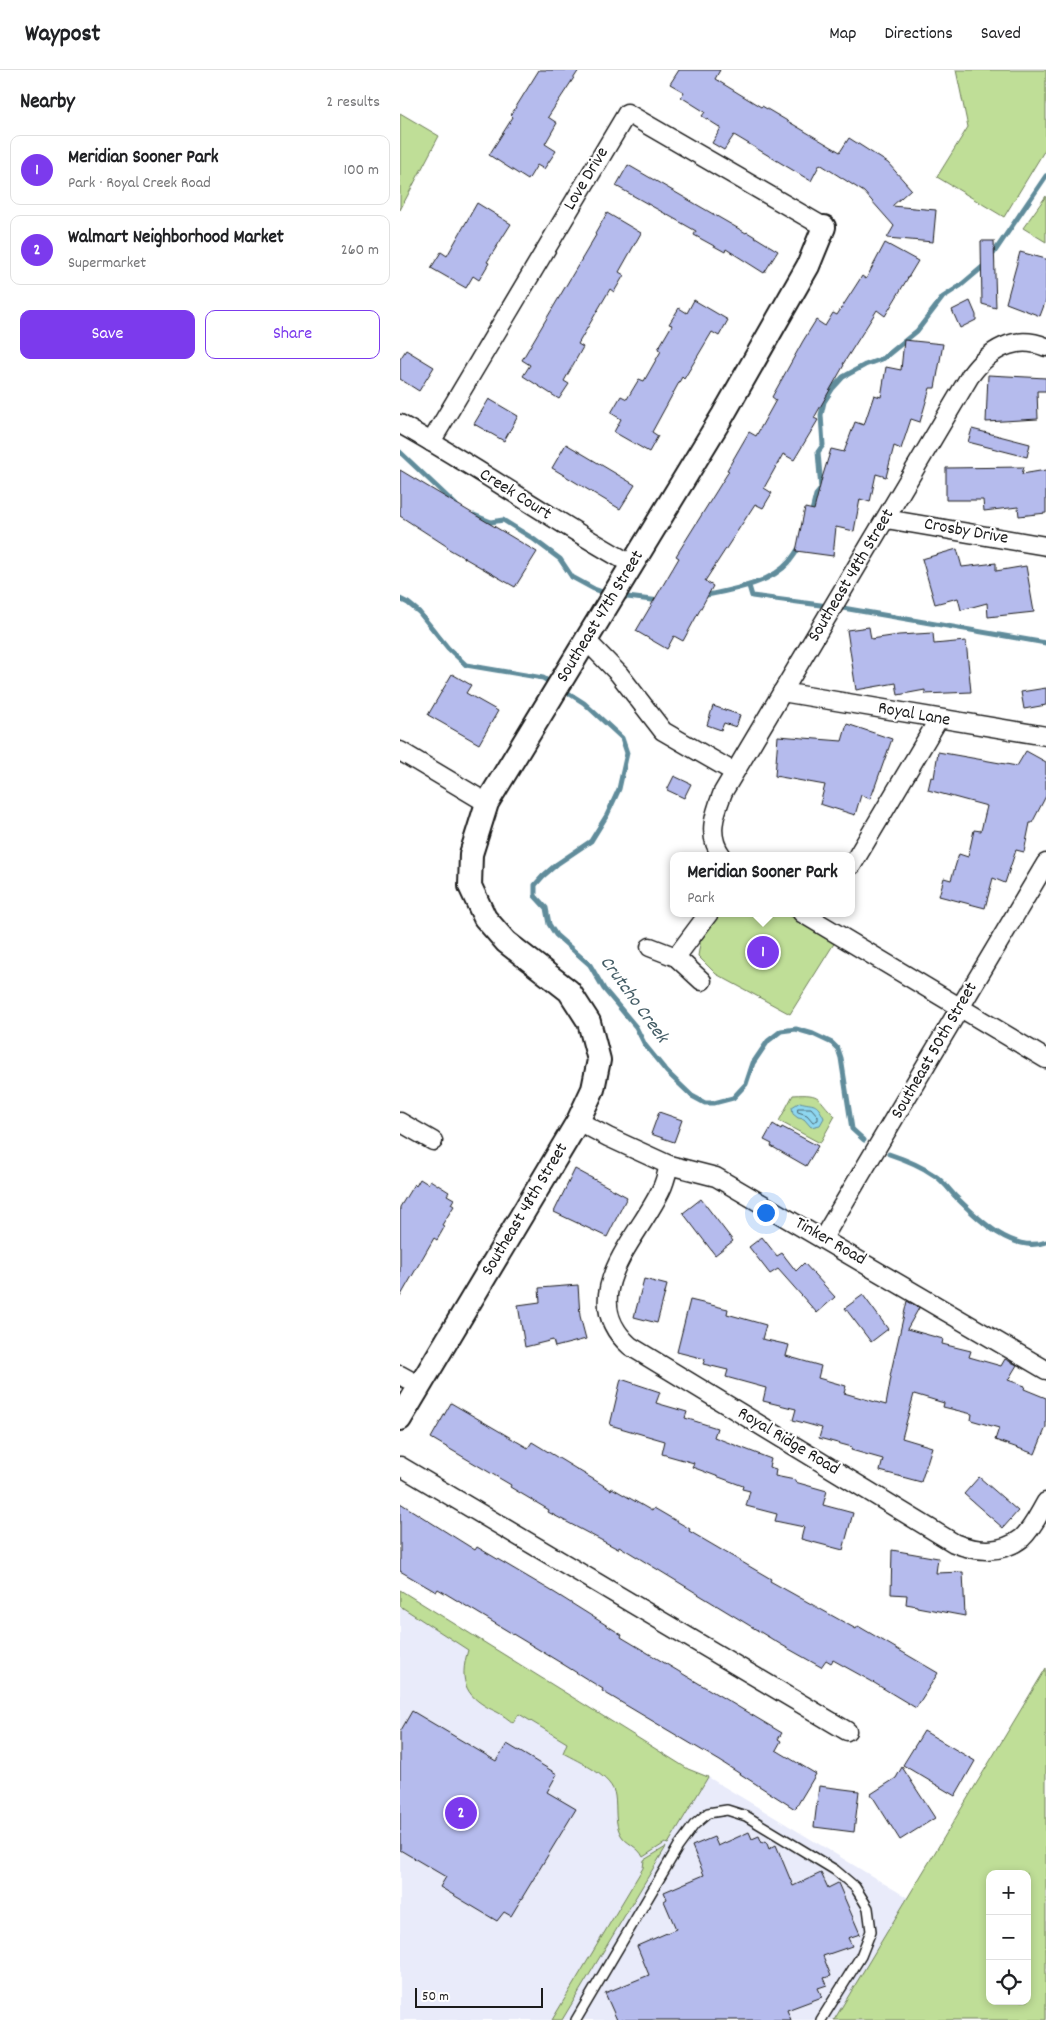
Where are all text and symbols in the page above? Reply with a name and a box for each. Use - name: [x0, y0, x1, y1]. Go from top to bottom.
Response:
- text: Waypost: [25, 18, 100, 52]
- text: Map: [829, 22, 856, 47]
- text: Directions: [884, 22, 953, 47]
- text: Saved: [981, 22, 1021, 47]
- text: Nearby: [20, 88, 75, 118]
- text: 2 results: [326, 91, 380, 114]
- street label: Love Drive: [558, 143, 616, 215]
- text: Meridian Sooner Park: [68, 145, 219, 172]
- text: 1: [35, 159, 39, 182]
- text: 100 m: [343, 159, 379, 182]
- text: Park · Royal Creek Road: [68, 172, 211, 195]
- text: Walmart Neighborhood Market: [68, 225, 284, 252]
- text: 2: [34, 239, 41, 262]
- text: 260 m: [341, 239, 379, 262]
- text: Supermarket: [68, 252, 146, 275]
- button: Save: [20, 310, 195, 359]
- button: Share: [205, 310, 380, 359]
- street label: Creek Court: [474, 463, 556, 527]
- street label: Southeast 48th Street: [802, 504, 901, 647]
- street label: Crosby Drive: [922, 512, 1010, 552]
- street label: Southeast 47th Street: [551, 545, 650, 687]
- street label: Royal Lane: [876, 696, 952, 734]
- popup: [670, 852, 855, 917]
- text: Meridian Sooner Park: [687, 860, 838, 887]
- text: Park: [687, 887, 714, 910]
- pin: 1: [747, 933, 779, 971]
- water label: Crutcho Creek: [592, 951, 675, 1051]
- street label: Southeast 50th Street: [886, 978, 985, 1124]
- street label: Southeast 48th Street: [476, 1138, 575, 1281]
- your location: [753, 1200, 779, 1226]
- street label: Tinker Road: [790, 1212, 870, 1272]
- street label: Royal Ridge Road: [732, 1402, 844, 1482]
- pin: 2: [445, 1794, 477, 1832]
- map controls: [986, 1870, 1031, 2005]
- button: +: [986, 1870, 1031, 1915]
- button: −: [986, 1915, 1031, 1960]
- button: locate: [986, 1960, 1031, 2005]
- scale bar: [415, 1985, 542, 2008]
- text: 50 m: [422, 1987, 449, 2007]

